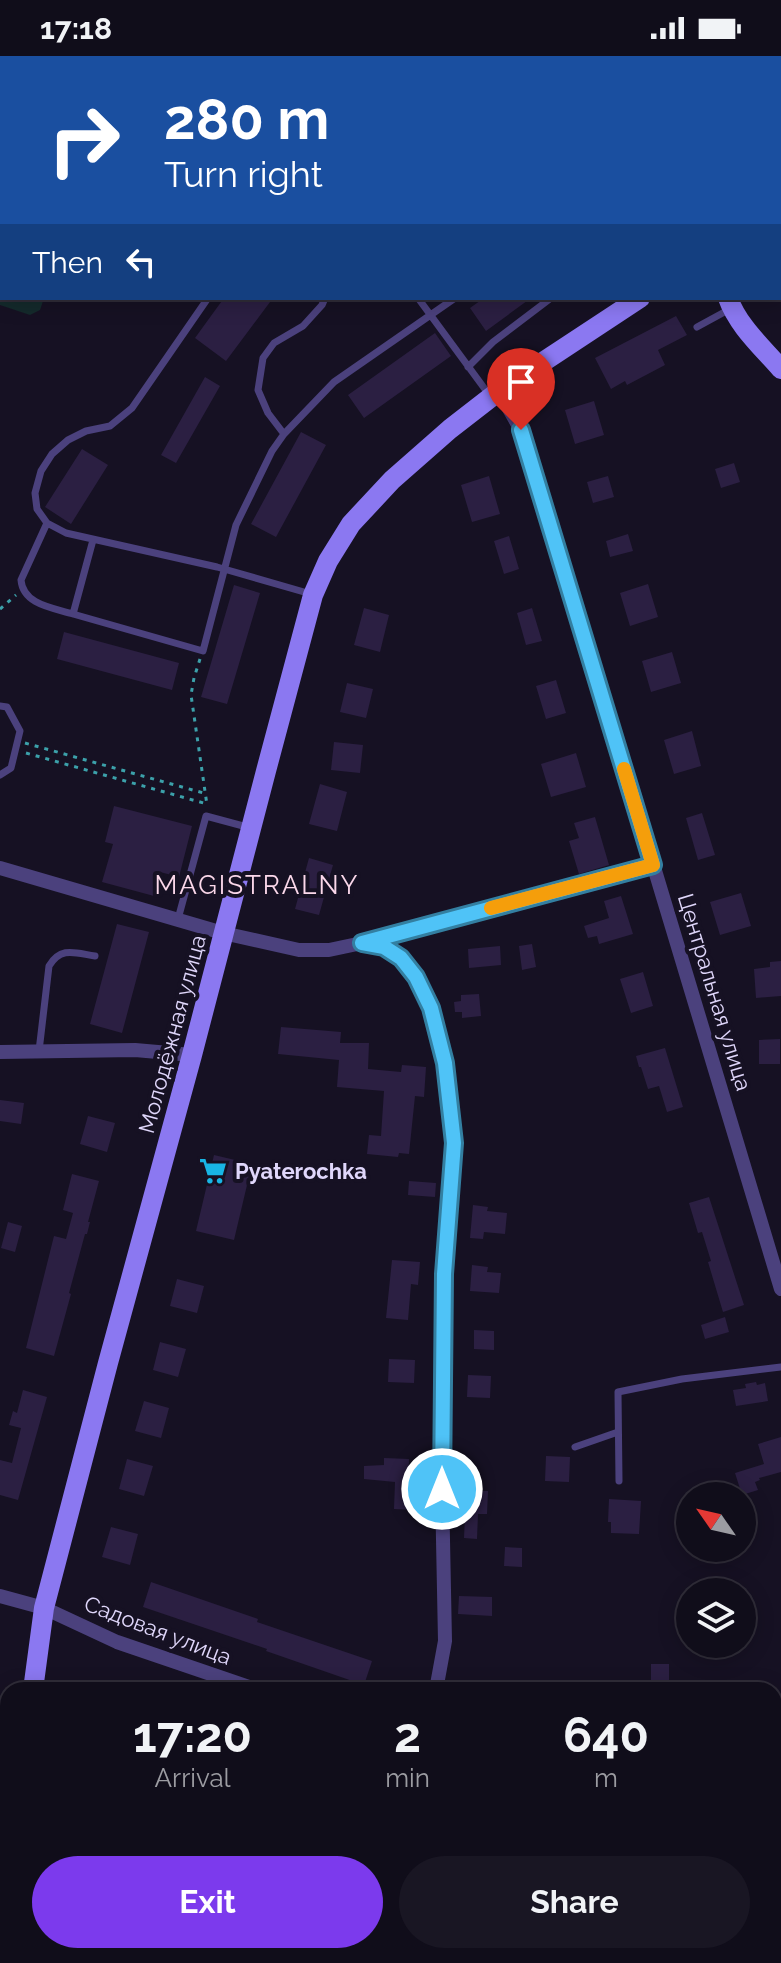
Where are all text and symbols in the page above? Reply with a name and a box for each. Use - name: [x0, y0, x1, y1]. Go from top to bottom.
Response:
- text: 17:18: [40, 11, 112, 46]
- text: 280 m: [164, 86, 329, 152]
- icon: right: [32, 88, 136, 192]
- text: Turn right: [164, 153, 323, 195]
- icon: left: [119, 240, 163, 284]
- text: Then: [32, 245, 103, 280]
- pin: [487, 348, 555, 430]
- icon: arrive: [499, 360, 543, 404]
- district label: MAGISTRALNY: [155, 870, 360, 900]
- street label: Центральная улица: [673, 890, 757, 1094]
- street label: Молодёжная улица: [133, 932, 211, 1136]
- supermarket icon: Pyaterochka: [198, 1156, 228, 1186]
- place label: Pyaterochka: [235, 1158, 367, 1184]
- position arrow: [400, 1447, 484, 1531]
- north arrow: [676, 1482, 756, 1562]
- map controls: [676, 1482, 756, 1658]
- button: layers: [676, 1578, 756, 1658]
- street label: Садовая улица: [81, 1590, 235, 1670]
- text: 17:20: [133, 1707, 252, 1763]
- text: 2: [394, 1707, 421, 1763]
- text: 640: [563, 1707, 649, 1763]
- text: Arrival: [154, 1763, 231, 1793]
- text: min: [385, 1763, 430, 1793]
- text: m: [594, 1763, 618, 1793]
- button: Exit: [32, 1856, 383, 1948]
- button: Share: [399, 1856, 750, 1948]

